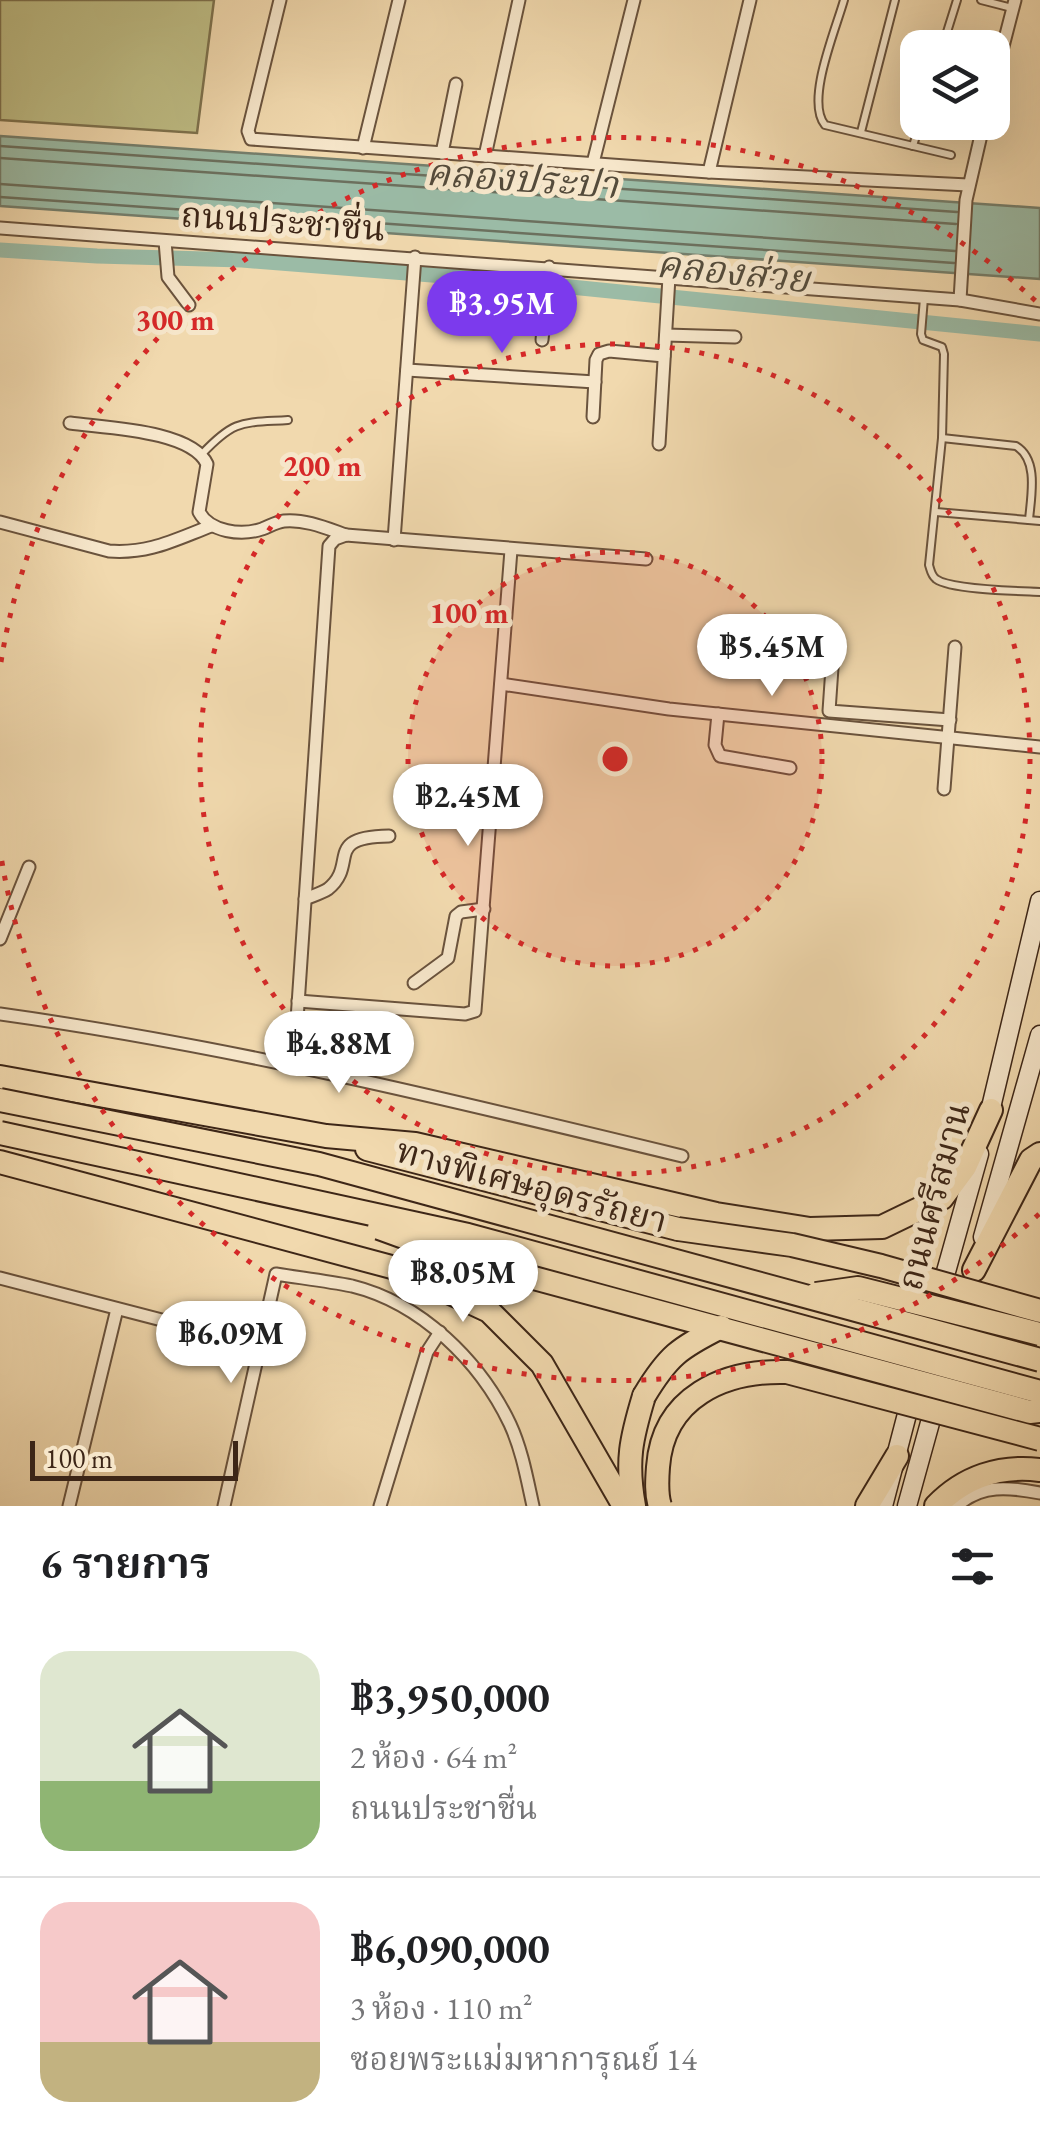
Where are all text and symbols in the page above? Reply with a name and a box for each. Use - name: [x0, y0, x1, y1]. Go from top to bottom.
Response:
- map controls: [900, 30, 1010, 140]
- button: layers: [900, 30, 1010, 140]
- water label: คลองประปา: [424, 147, 621, 209]
- street label: ถนนประชาชื่น: [179, 189, 387, 251]
- water label: คลองส่วย: [654, 239, 814, 304]
- pin: ฿3.95M: [421, 271, 583, 356]
- text: ฿3.95M: [449, 282, 555, 324]
- text: 300 m: [136, 300, 214, 339]
- text: 200 m: [283, 446, 361, 485]
- text: 100 m: [430, 593, 508, 632]
- pin: ฿5.45M: [691, 614, 853, 699]
- text: ฿5.45M: [719, 625, 825, 667]
- centre of rings: [597, 741, 633, 777]
- pin: ฿2.45M: [387, 764, 549, 849]
- text: ฿2.45M: [415, 775, 521, 817]
- pin: ฿4.88M: [258, 1011, 420, 1096]
- text: ฿4.88M: [286, 1022, 392, 1064]
- street label: ถนนศรีสมาน: [886, 1097, 980, 1295]
- street label: ทางพิเศษอุดรรัถยา: [391, 1127, 672, 1244]
- pin: ฿8.05M: [382, 1240, 544, 1325]
- text: ฿8.05M: [410, 1251, 516, 1293]
- pin: ฿6.09M: [150, 1301, 312, 1386]
- text: ฿6.09M: [178, 1312, 284, 1354]
- scale bar: [30, 1436, 238, 1480]
- text: 100 m: [45, 1440, 113, 1476]
- text: 6 รายการ: [40, 1536, 211, 1591]
- icon: filters: [945, 1539, 1000, 1594]
- text: ฿3,950,000: [350, 1670, 550, 1725]
- icon: home: [120, 1691, 240, 1811]
- text: 2 ห้อง · 64 m²: [350, 1736, 517, 1778]
- text: ถนนประชาชื่น: [350, 1787, 537, 1829]
- text: ฿6,090,000: [350, 1921, 550, 1976]
- icon: home: [120, 1942, 240, 2062]
- text: 3 ห้อง · 110 m²: [350, 1987, 533, 2029]
- text: ซอยพระแม่มหาการุณย์ 14: [350, 2038, 697, 2080]

